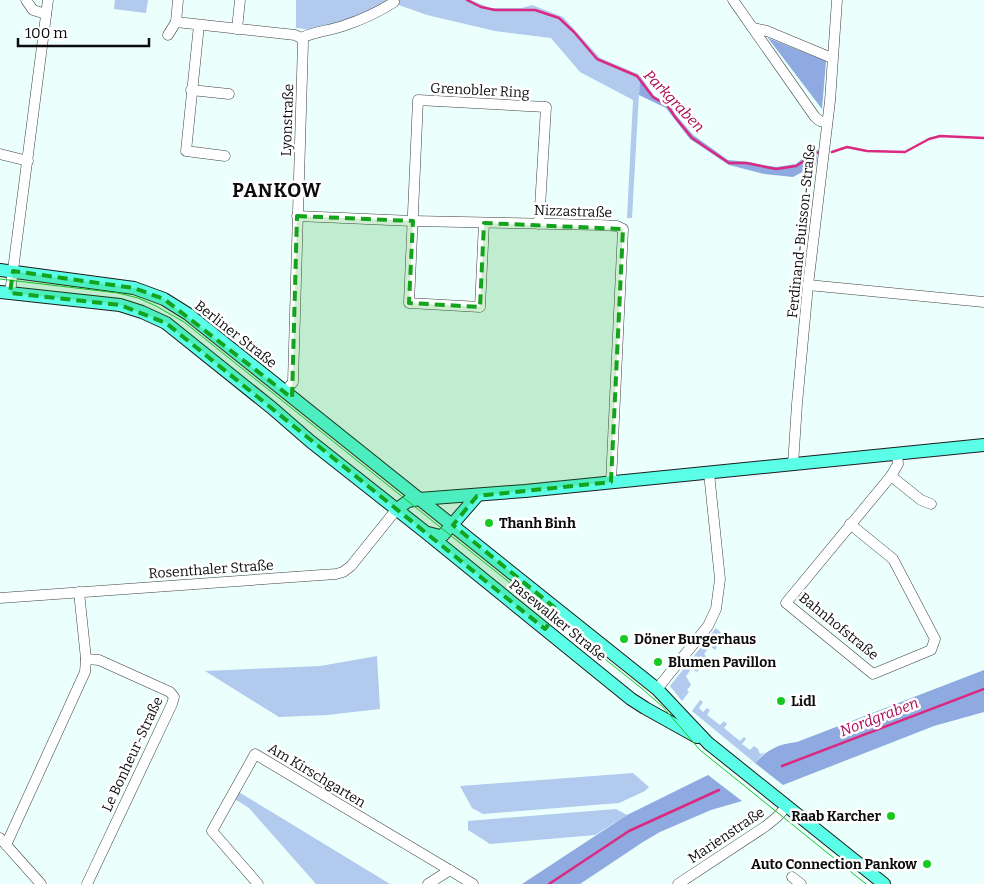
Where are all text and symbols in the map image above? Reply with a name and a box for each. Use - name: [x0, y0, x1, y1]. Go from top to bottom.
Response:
- scale bar: [18, 15, 149, 47]
- text: 100 m: [25, 24, 68, 42]
- water label: Parkgraben: [640, 66, 708, 136]
- street label: Grenobler Ring: [430, 79, 530, 102]
- street label: Lyonstraße: [278, 83, 297, 157]
- street label: Ferdinand-Buisson-Straße: [784, 143, 819, 319]
- district label: PANKOW: [232, 179, 322, 202]
- street label: Nizzastraße: [534, 202, 612, 221]
- street label: Berliner Straße: [191, 297, 280, 372]
- place label: Thanh Binh: [499, 515, 576, 532]
- marker: Thanh Binh: [483, 517, 495, 529]
- street label: Rosenthaler Straße: [148, 557, 274, 582]
- street label: Pasewalker Straße: [506, 576, 610, 665]
- street label: Bahnhofstraße: [796, 589, 882, 664]
- place label: Döner Burgerhaus: [634, 631, 756, 648]
- marker: Döner Burgerhaus: [618, 633, 630, 645]
- place label: Blumen Pavillon: [668, 654, 776, 671]
- marker: Blumen Pavillon: [652, 656, 664, 668]
- place label: Lidl: [791, 693, 817, 710]
- street label: Le Bonheur-Straße: [98, 694, 167, 814]
- water label: Nordgraben: [837, 694, 921, 740]
- marker: Lidl: [775, 695, 787, 707]
- street label: Am Kirschgarten: [265, 740, 369, 811]
- street label: Marienstraße: [685, 804, 768, 867]
- place label: Raab Karcher: [791, 808, 881, 825]
- marker: Raab Karcher: [885, 810, 897, 822]
- place label: Auto Connection Pankow: [751, 856, 917, 873]
- marker: Auto Connection Pankow: [921, 858, 933, 870]

